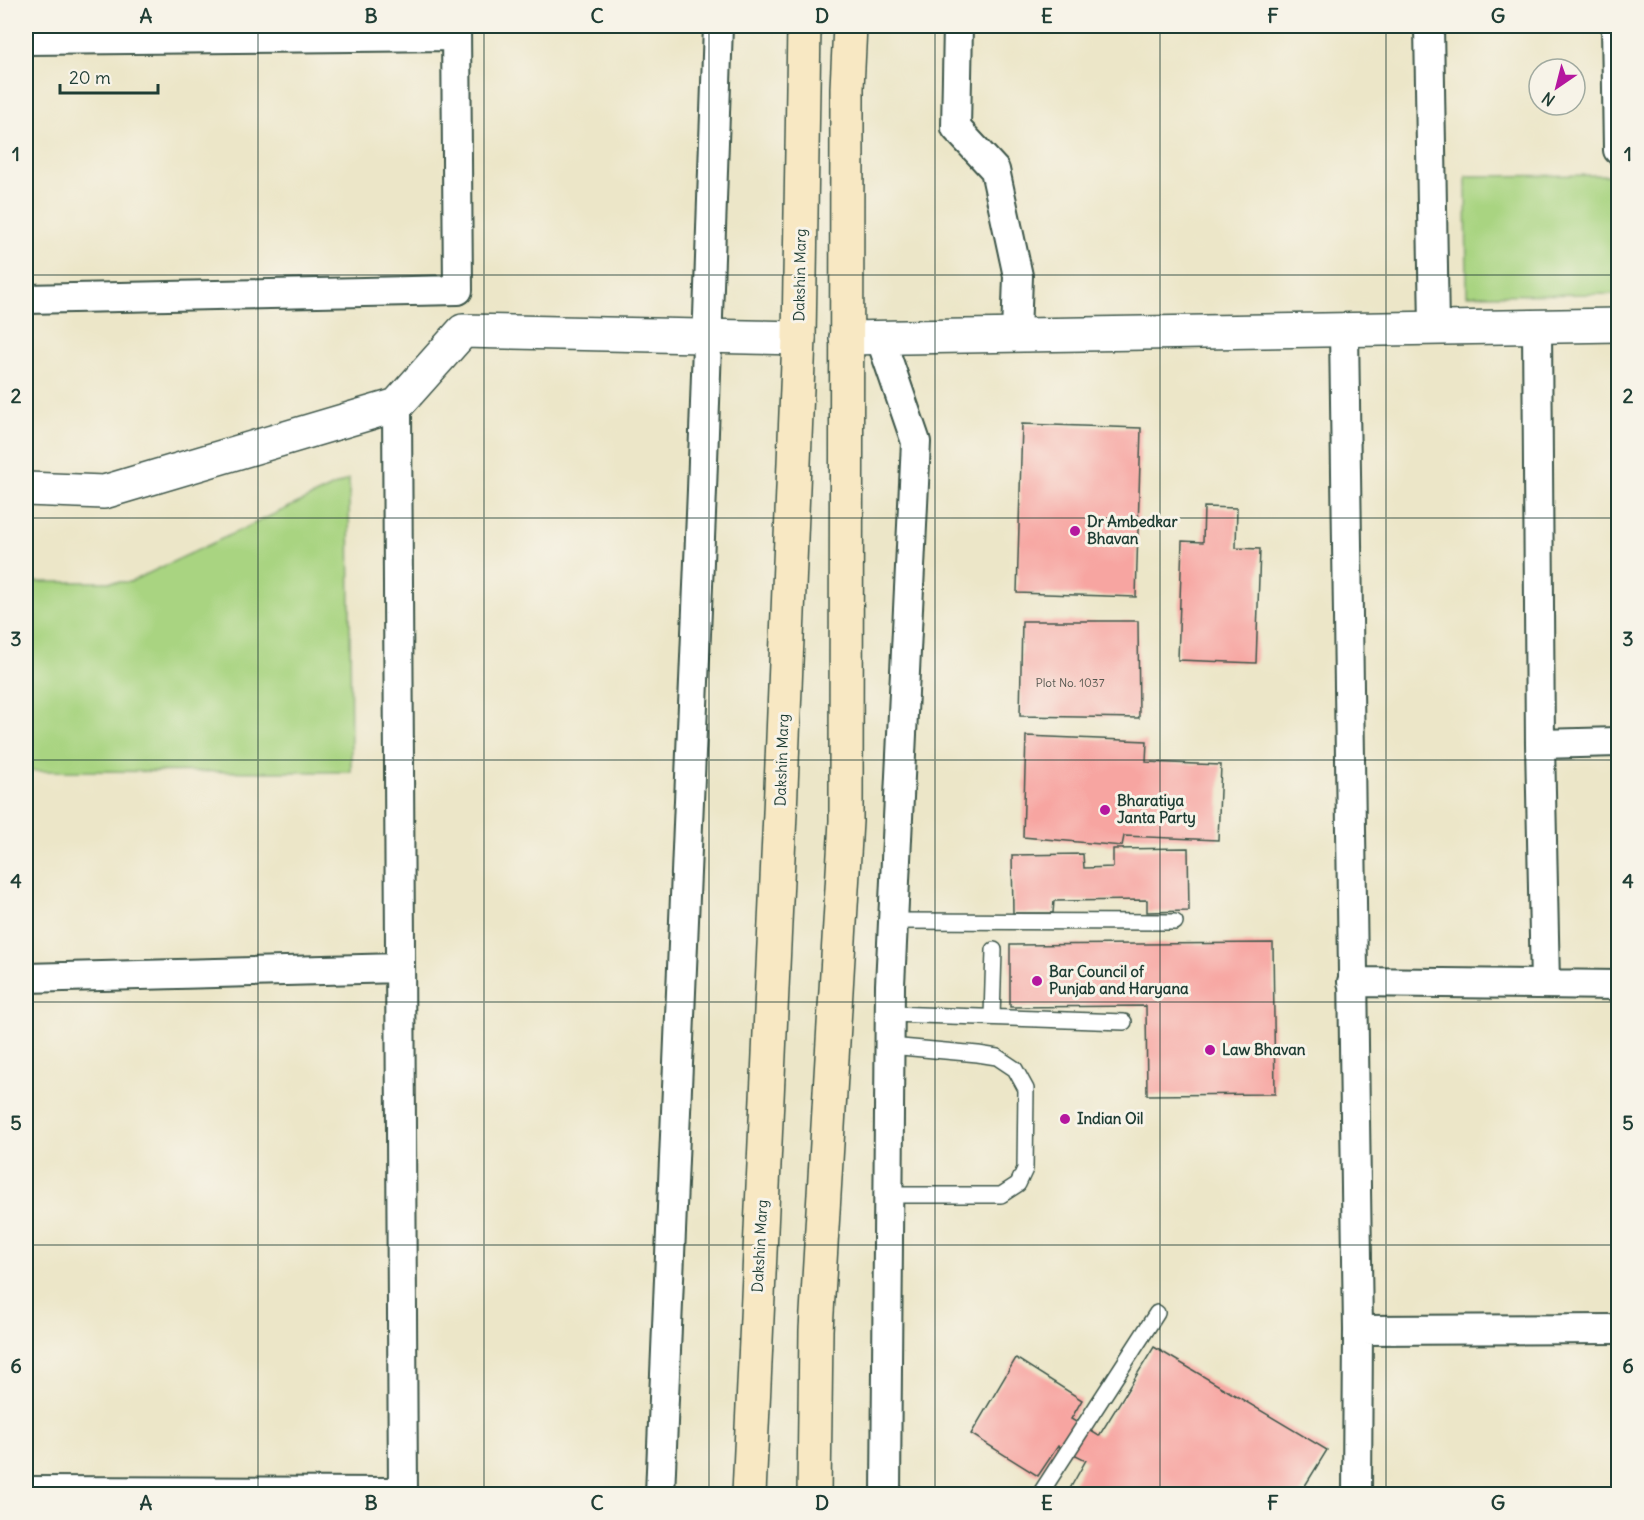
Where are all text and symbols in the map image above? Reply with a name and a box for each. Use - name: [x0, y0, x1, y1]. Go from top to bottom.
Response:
- text: A: [140, 3, 153, 28]
- text: B: [364, 3, 378, 28]
- text: C: [590, 3, 604, 28]
- text: D: [815, 3, 829, 28]
- text: E: [1041, 3, 1053, 28]
- text: F: [1267, 3, 1279, 28]
- text: G: [1491, 3, 1505, 28]
- scale bar: [60, 57, 158, 95]
- north arrow: [1527, 57, 1587, 117]
- text: 20 m: [69, 66, 111, 89]
- text: N: [1538, 88, 1559, 111]
- text: 1: [12, 141, 20, 166]
- text: 1: [1624, 141, 1632, 166]
- street label: Dakshin Marg: [789, 228, 810, 322]
- text: 2: [11, 383, 22, 408]
- text: 2: [1623, 383, 1634, 408]
- place label: Dr Ambedkar Bhavan: [1087, 512, 1178, 548]
- marker: Dr Ambedkar Bhavan: [1068, 524, 1082, 538]
- text: 3: [10, 626, 22, 651]
- text: 3: [1622, 626, 1634, 651]
- house number: Plot No. 1037: [1035, 675, 1105, 690]
- street label: Dakshin Marg: [770, 713, 793, 807]
- place label: Bharatiya Janta Party: [1117, 791, 1196, 828]
- marker: Bharatiya Janta Party: [1098, 803, 1112, 817]
- text: 4: [10, 868, 22, 893]
- text: 4: [1622, 868, 1634, 893]
- place label: Bar Council of Punjab and Haryana: [1049, 962, 1189, 999]
- marker: Bar Council of Punjab and Haryana: [1030, 974, 1044, 988]
- place label: Law Bhavan: [1222, 1040, 1306, 1059]
- marker: Law Bhavan: [1203, 1043, 1217, 1057]
- place label: Indian Oil: [1077, 1109, 1143, 1128]
- text: 5: [10, 1110, 22, 1135]
- text: 5: [1622, 1110, 1634, 1135]
- marker: Indian Oil: [1058, 1112, 1072, 1126]
- street label: Dakshin Marg: [748, 1199, 771, 1293]
- text: 6: [10, 1353, 22, 1378]
- text: 6: [1622, 1353, 1634, 1378]
- text: A: [140, 1490, 153, 1515]
- text: B: [364, 1490, 378, 1515]
- text: C: [590, 1490, 604, 1515]
- text: D: [815, 1490, 829, 1515]
- text: E: [1041, 1490, 1053, 1515]
- text: F: [1267, 1490, 1279, 1515]
- text: G: [1491, 1490, 1505, 1515]

